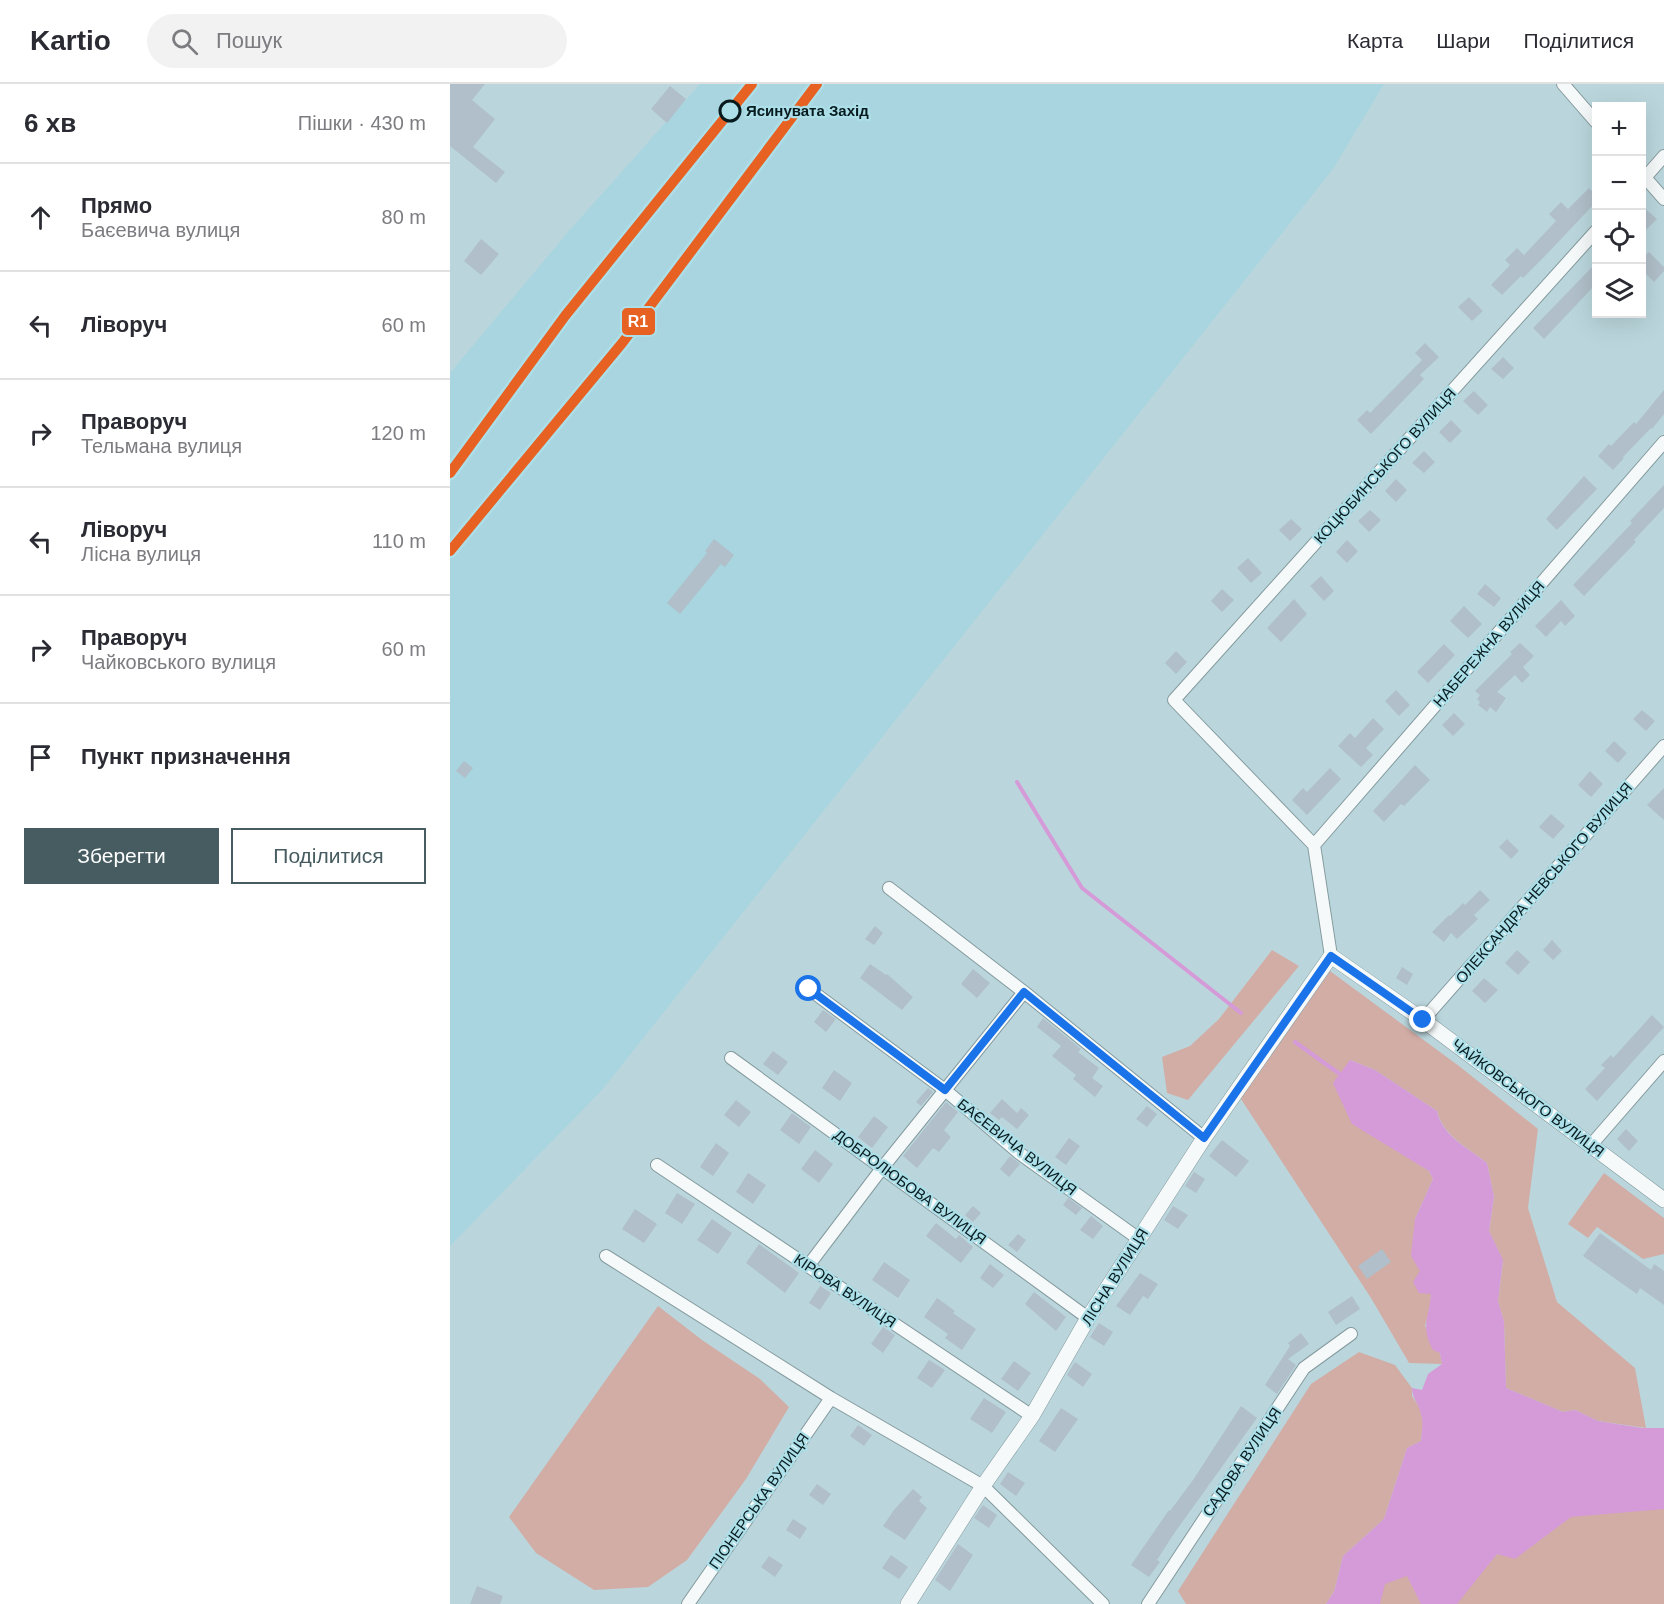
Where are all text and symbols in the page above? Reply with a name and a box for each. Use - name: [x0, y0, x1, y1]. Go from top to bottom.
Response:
- search box: [147, 14, 567, 68]
- text: Kartio: [30, 25, 111, 56]
- icon: search: [168, 25, 201, 58]
- text: Пошук: [216, 28, 282, 53]
- text: Карта: [1347, 29, 1403, 52]
- text: Шари: [1436, 29, 1491, 52]
- text: Поділитися: [1524, 29, 1634, 52]
- marker: Ясинувата Захід: [719, 100, 741, 122]
- place label: Ясинувата Захід: [746, 102, 869, 119]
- map controls: [1592, 102, 1646, 318]
- button: +: [1592, 102, 1646, 156]
- text: 6 хв: [24, 108, 76, 138]
- text: Пішки · 430 m: [298, 112, 426, 134]
- button: −: [1592, 156, 1646, 210]
- text: Прямо: [81, 193, 152, 218]
- icon: ahead: [24, 201, 57, 234]
- text: 80 m: [382, 206, 426, 228]
- button: locate: [1592, 210, 1646, 264]
- text: Баєевича вулиця: [81, 219, 240, 241]
- button: layers: [1592, 264, 1646, 318]
- line badge: R1: [621, 307, 656, 336]
- icon: left: [24, 309, 57, 342]
- text: Ліворуч: [81, 312, 167, 337]
- text: R1: [628, 313, 648, 330]
- text: 60 m: [382, 314, 426, 336]
- street label: КОЦЮБИНСЬКОГО ВУЛИЦЯ: [1310, 385, 1459, 547]
- text: Праворуч: [81, 409, 187, 434]
- icon: right: [24, 417, 57, 450]
- text: 120 m: [370, 422, 426, 444]
- text: Тельмана вулиця: [81, 435, 242, 457]
- text: Ліворуч: [81, 517, 167, 542]
- icon: left: [24, 525, 57, 558]
- text: 110 m: [372, 530, 426, 552]
- text: Лісна вулиця: [81, 543, 201, 565]
- street label: НАБЕРЕЖНА ВУЛИЦЯ: [1430, 577, 1548, 710]
- text: Праворуч: [81, 625, 187, 650]
- icon: right: [24, 633, 57, 666]
- text: 60 m: [382, 638, 426, 660]
- text: Чайковського вулиця: [81, 651, 276, 673]
- icon: arrive: [24, 741, 57, 774]
- text: Пункт призначення: [81, 744, 291, 769]
- street label: ОЛЕКСАНДРА НЕВСЬКОГО ВУЛИЦЯ: [1452, 779, 1635, 986]
- button: Зберегти: [24, 828, 219, 884]
- button: Поділитися: [231, 828, 426, 884]
- route start: [795, 975, 821, 1001]
- route end: [1409, 1006, 1435, 1032]
- street label: ЧАЙКОВСЬКОГО ВУЛИЦЯ: [1449, 1035, 1608, 1160]
- street label: БАЄЕВИЧА ВУЛИЦЯ: [954, 1095, 1080, 1198]
- street label: ДОБРОЛЮБОВА ВУЛИЦЯ: [831, 1126, 990, 1248]
- street label: ЛІСНА ВУЛИЦЯ: [1078, 1225, 1151, 1328]
- street label: КІРОВА ВУЛИЦЯ: [791, 1250, 899, 1331]
- street label: САДОВА ВУЛИЦЯ: [1199, 1404, 1284, 1519]
- street label: ПІОНЕРСЬКА ВУЛИЦЯ: [705, 1429, 812, 1572]

